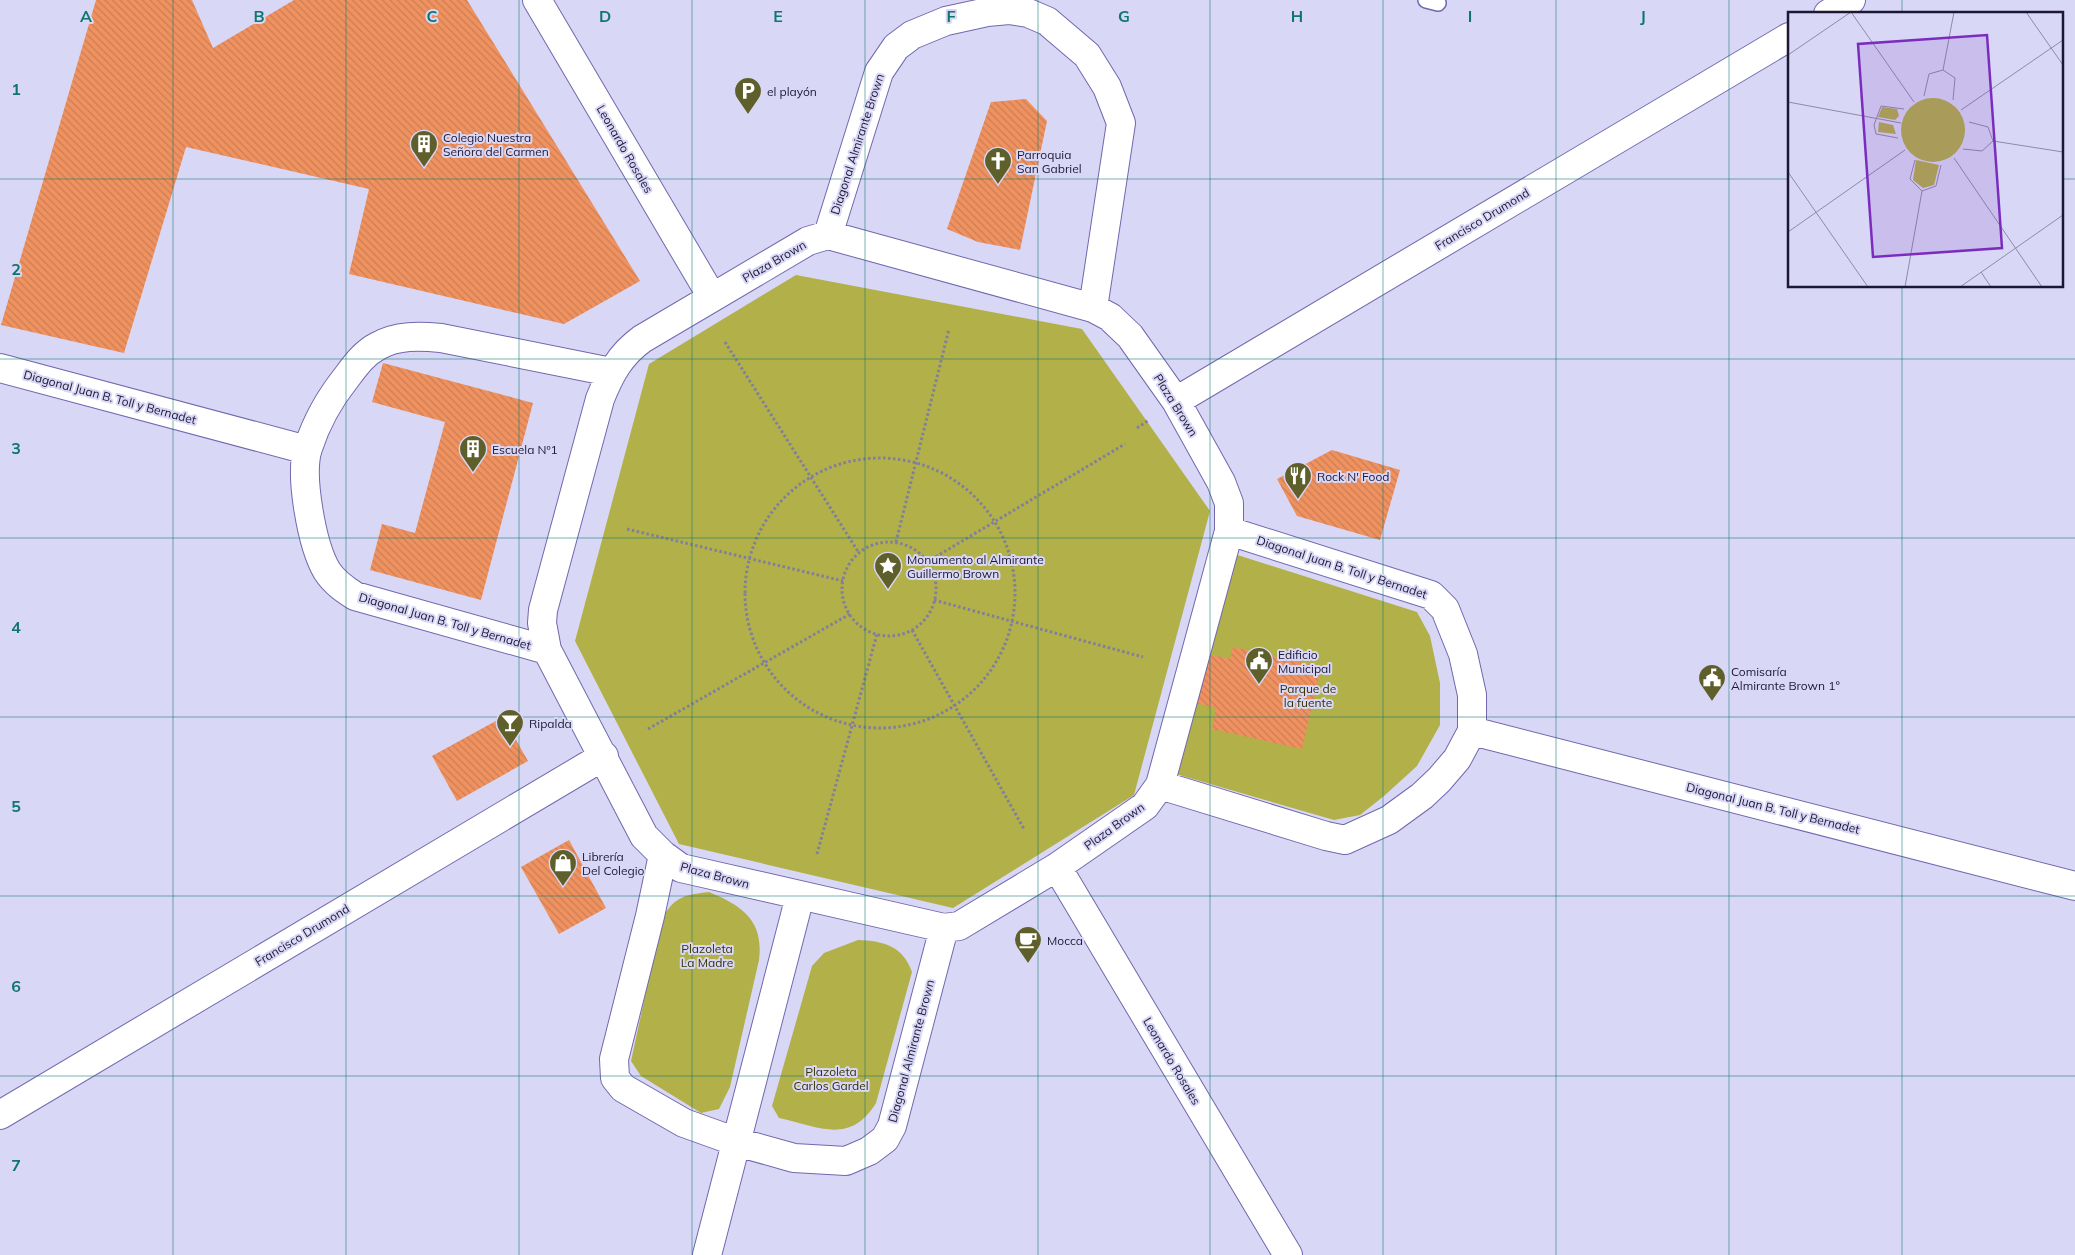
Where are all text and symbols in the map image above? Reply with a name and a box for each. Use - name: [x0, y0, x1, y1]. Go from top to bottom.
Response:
- text: A: [80, 6, 92, 26]
- text: B: [253, 6, 265, 26]
- text: C: [427, 6, 438, 26]
- text: D: [599, 6, 611, 26]
- text: E: [773, 6, 783, 26]
- text: F: [946, 6, 956, 26]
- text: G: [1118, 6, 1130, 26]
- text: H: [1291, 6, 1303, 26]
- text: I: [1468, 6, 1472, 26]
- text: J: [1640, 6, 1646, 26]
- inset map: [1788, 12, 2062, 288]
- street label: Diagonal Almirante Brown: [827, 72, 887, 216]
- parking icon: el playón: [733, 76, 763, 115]
- text: 1: [11, 79, 21, 99]
- place label: el playón: [767, 84, 817, 99]
- street label: Leonardo Rosales: [594, 102, 656, 196]
- building icon: Colegio Nuestra Señora del Carmen: [409, 129, 439, 168]
- place label: Colegio Nuestra Señora del Carmen: [443, 130, 549, 159]
- church icon: Parroquia San Gabriel: [983, 146, 1013, 185]
- place label: Parroquia San Gabriel: [1017, 147, 1082, 176]
- street label: Francisco Drumond: [1432, 185, 1532, 253]
- street label: Plaza Brown: [739, 237, 809, 285]
- text: 2: [11, 259, 21, 279]
- street label: Diagonal Juan B. Toll y Bernadet: [22, 367, 198, 427]
- street label: Plaza Brown: [1151, 371, 1201, 439]
- building icon: Escuela Nº1: [458, 434, 488, 473]
- text: 3: [11, 438, 21, 458]
- place label: Escuela Nº1: [492, 442, 558, 457]
- restaurant icon: Rock N' Food: [1283, 461, 1313, 500]
- place label: Rock N' Food: [1317, 469, 1389, 484]
- street label: Diagonal Juan B. Toll y Bernadet: [1255, 532, 1429, 602]
- place icon: Monumento al Almirante Guillermo Brown: [873, 551, 903, 590]
- place label: Monumento al Almirante Guillermo Brown: [907, 552, 1044, 581]
- street label: Diagonal Juan B. Toll y Bernadet: [357, 589, 533, 653]
- text: 4: [11, 617, 21, 637]
- public building icon: Edificio Municipal: [1244, 646, 1274, 685]
- place label: Edificio Municipal: [1278, 647, 1331, 676]
- public building icon: Comisaría Almirante Brown 1°: [1697, 663, 1727, 702]
- place label: Comisaría Almirante Brown 1°: [1731, 664, 1840, 693]
- park label: Parque de la fuente: [1280, 681, 1336, 710]
- bar icon: Ripalda: [495, 708, 525, 747]
- place label: Ripalda: [529, 716, 572, 731]
- street label: Diagonal Juan B. Toll y Bernadet: [1685, 779, 1861, 837]
- text: 5: [11, 796, 21, 816]
- street label: Plaza Brown: [1081, 799, 1147, 853]
- shop icon: Librería Del Colegio: [548, 848, 578, 887]
- place label: Librería Del Colegio: [582, 849, 645, 878]
- street label: Plaza Brown: [679, 859, 751, 891]
- street label: Francisco Drumond: [252, 901, 352, 969]
- cafe icon: Mocca: [1013, 925, 1043, 964]
- place label: Mocca: [1047, 933, 1083, 948]
- park label: Plazoleta La Madre: [681, 941, 733, 970]
- text: 6: [11, 976, 21, 996]
- street label: Diagonal Almirante Brown: [885, 978, 937, 1124]
- street label: Leonardo Rosales: [1140, 1015, 1204, 1107]
- park label: Plazoleta Carlos Gardel: [793, 1064, 869, 1093]
- text: 7: [11, 1155, 21, 1175]

